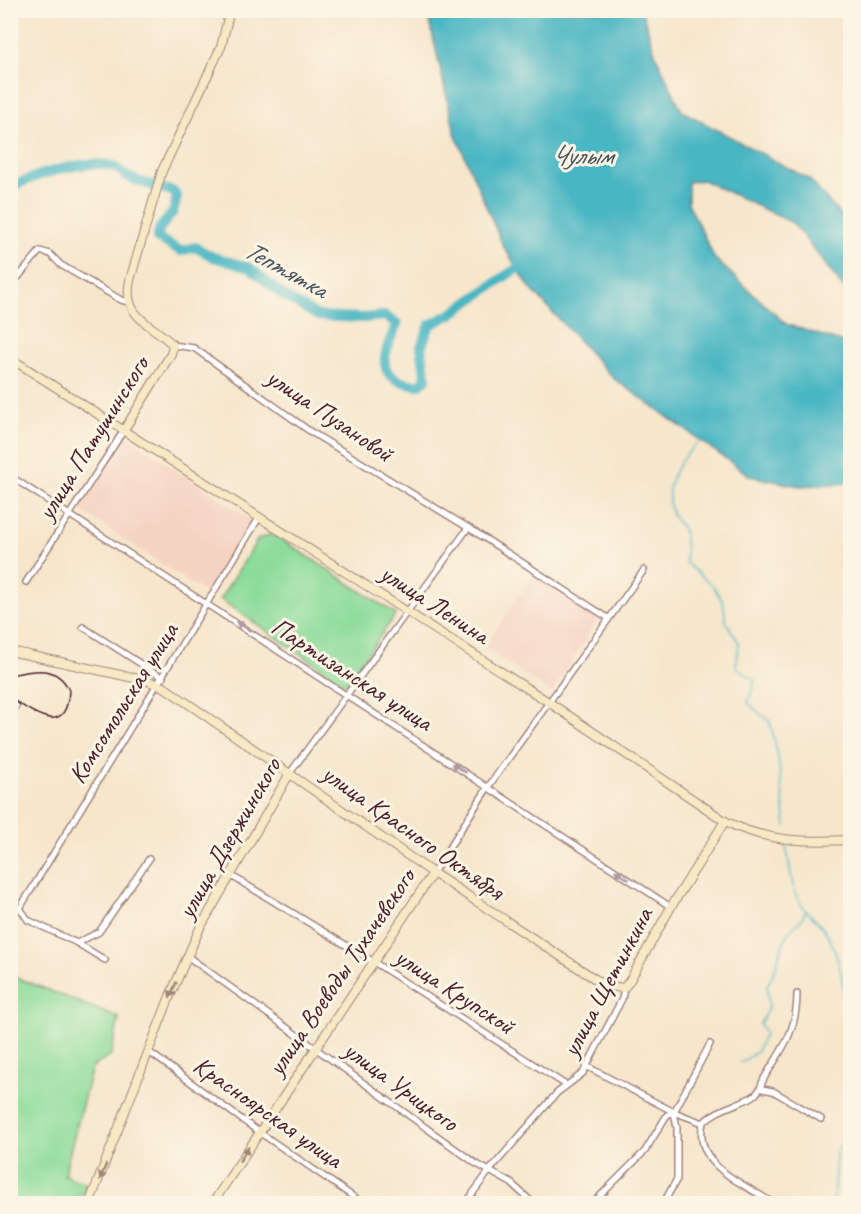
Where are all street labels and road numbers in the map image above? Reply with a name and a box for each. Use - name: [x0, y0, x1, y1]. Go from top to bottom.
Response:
- street label: улица Патушинского: [28, 348, 158, 528]
- street label: улица Пузановой: [259, 359, 401, 471]
- street label: улица Ленина: [373, 555, 498, 653]
- street label: Партизанская улица: [265, 610, 440, 739]
- street label: Комсомольская улица: [60, 615, 186, 789]
- street label: улица Дзержинского: [169, 750, 289, 926]
- street label: улица Красного Октября: [314, 756, 512, 908]
- street label: улица Воеводы Тухачевского: [258, 860, 424, 1083]
- street label: улица Щетинкина: [553, 900, 661, 1064]
- street label: улица Крупской: [387, 939, 523, 1043]
- street label: улица Урицкого: [336, 1032, 466, 1140]
- street label: Красноярская улица: [187, 1048, 350, 1176]

